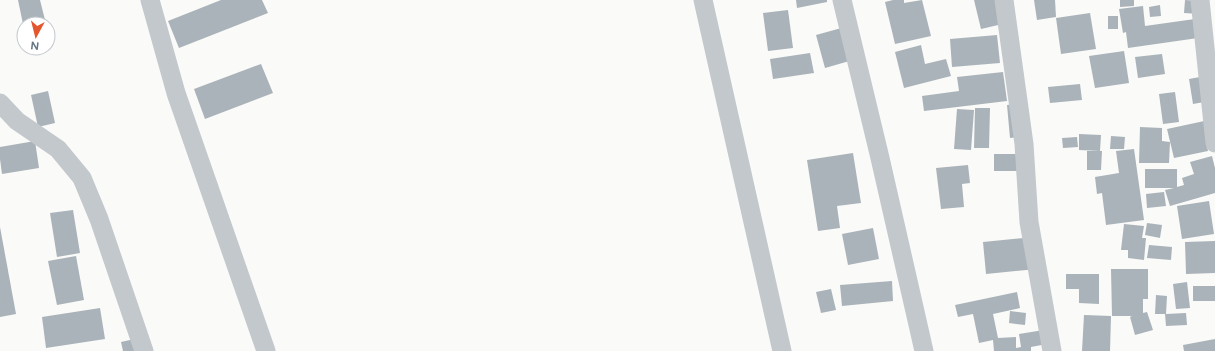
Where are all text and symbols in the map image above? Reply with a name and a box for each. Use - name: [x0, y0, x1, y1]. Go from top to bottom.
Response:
- north arrow: [16, 16, 56, 56]
- text: N: [30, 38, 40, 52]

